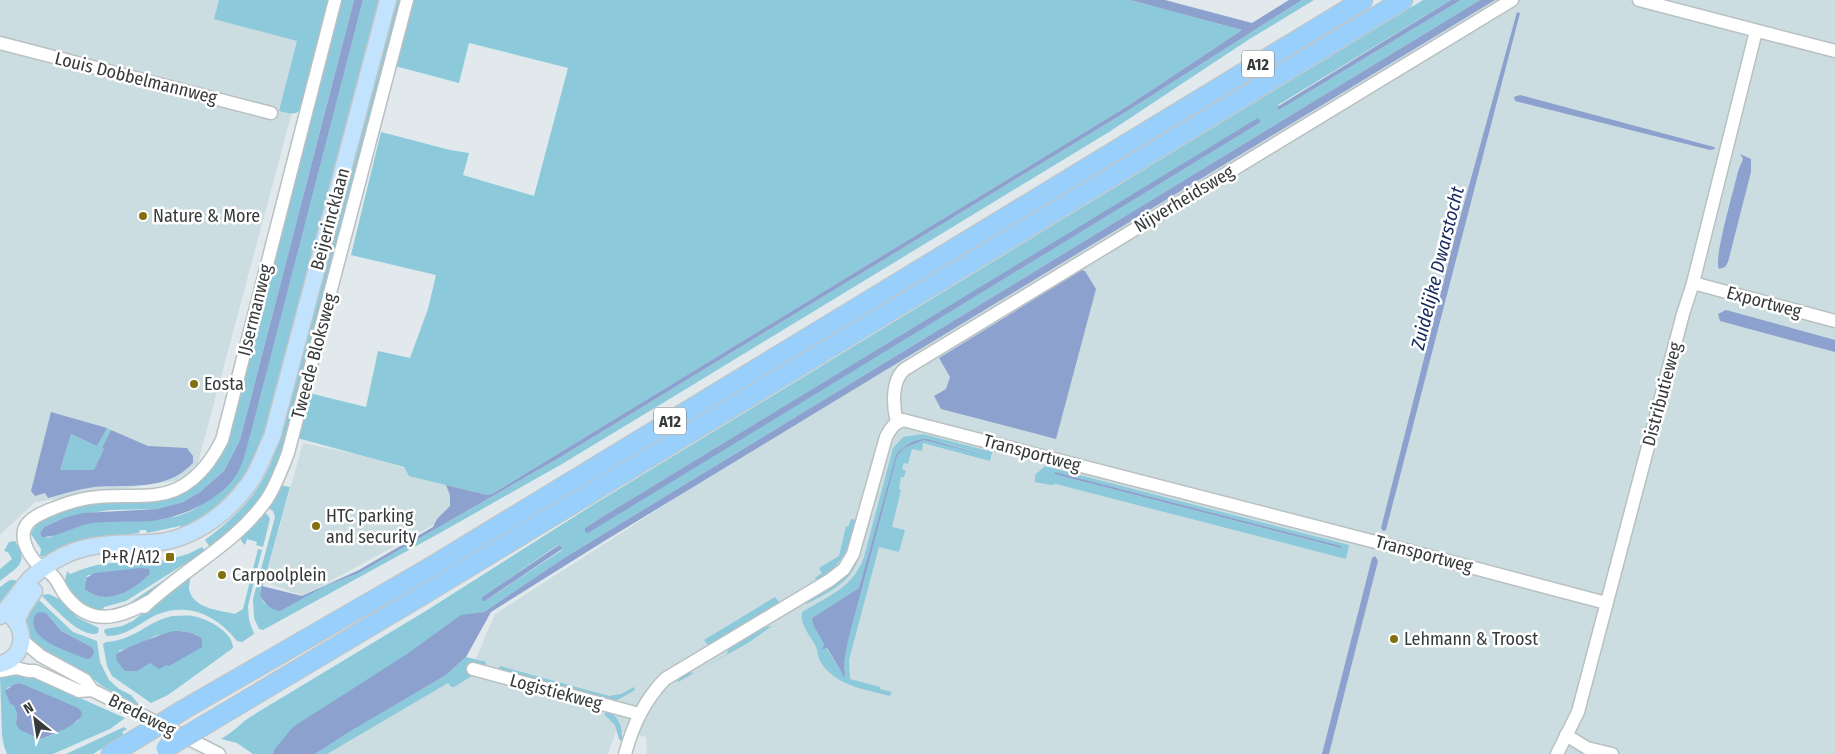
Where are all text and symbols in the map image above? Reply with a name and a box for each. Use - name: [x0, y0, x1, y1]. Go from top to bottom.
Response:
- street label: Louis Dobbelmannweg: [53, 47, 220, 109]
- road number: A12: [1242, 51, 1274, 78]
- street label: Nijverheidsweg: [1130, 160, 1238, 237]
- street label: Beijerincklaan: [306, 166, 354, 272]
- water label: Zuidelijke Dwarstocht: [1406, 183, 1469, 353]
- place label: Nature & More: [153, 205, 260, 227]
- marker: Nature & More: [137, 210, 149, 222]
- street label: IJsermanweg: [233, 261, 277, 358]
- street label: Exportweg: [1724, 281, 1804, 323]
- street label: Tweede Bloksweg: [287, 290, 341, 421]
- street label: Distributieweg: [1638, 339, 1687, 448]
- place label: Eosta: [204, 373, 244, 395]
- marker: Eosta: [188, 378, 200, 390]
- road number: A12: [654, 408, 686, 434]
- street label: Transportweg: [981, 429, 1084, 477]
- place label: HTC parking and security: [326, 505, 416, 548]
- marker: HTC parking and security: [310, 520, 322, 532]
- street label: Transportweg: [1373, 530, 1476, 578]
- place label: P+R/A12: [101, 546, 160, 568]
- marker: P+R/A12: [164, 551, 176, 563]
- place label: Carpoolplein: [232, 564, 326, 586]
- marker: Carpoolplein: [216, 569, 228, 581]
- place label: Lehmann & Troost: [1404, 628, 1538, 650]
- marker: Lehmann & Troost: [1388, 633, 1400, 645]
- street label: Logistiekweg: [507, 669, 605, 715]
- street label: Bredeweg: [105, 689, 180, 741]
- north arrow: [10, 694, 60, 744]
- text: N: [21, 699, 37, 718]

